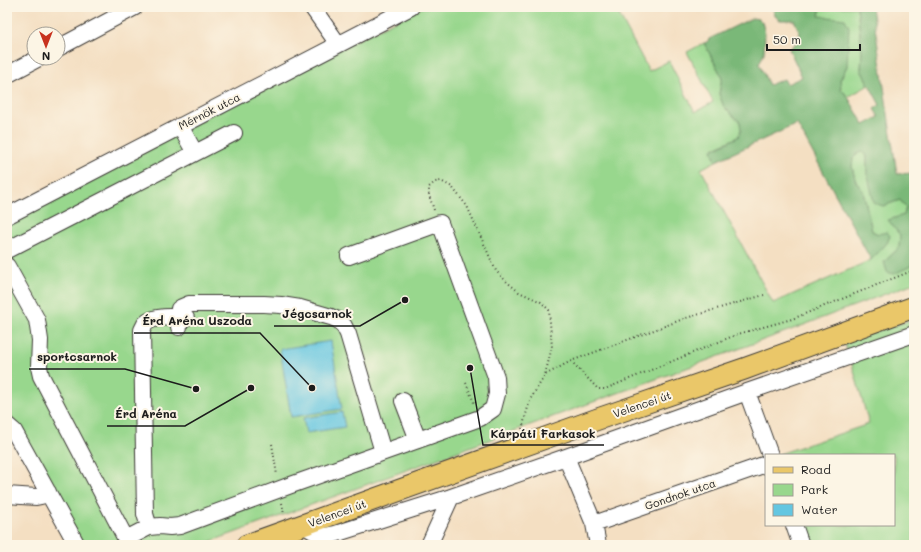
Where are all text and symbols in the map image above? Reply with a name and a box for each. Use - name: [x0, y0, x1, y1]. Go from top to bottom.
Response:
- north arrow: [26, 26, 66, 66]
- scale bar: [767, 26, 860, 52]
- text: 50 m: [773, 31, 801, 47]
- text: N: [42, 49, 50, 64]
- street label: Mérnök utca: [176, 89, 242, 133]
- callout: Jégcsarnok: [274, 302, 360, 326]
- text: Jégcsarnok: [282, 305, 352, 321]
- callout: Érd Aréna Uszoda: [134, 309, 260, 333]
- text: Érd Aréna Uszoda: [142, 312, 252, 328]
- callout: sportcsarnok: [29, 345, 125, 369]
- text: sportcsarnok: [37, 348, 117, 364]
- street label: Velencei út: [611, 387, 673, 421]
- callout: Érd Aréna: [107, 402, 185, 426]
- text: Érd Aréna: [115, 405, 177, 421]
- callout: Kárpáti Farkasok: [483, 421, 604, 445]
- text: Kárpáti Farkasok: [490, 425, 596, 441]
- legend: [765, 454, 895, 526]
- text: Road: [801, 461, 831, 477]
- street label: Gondnok utca: [643, 475, 718, 513]
- text: Park: [801, 481, 828, 497]
- street label: Velencei út: [306, 496, 368, 530]
- text: Water: [801, 501, 838, 517]

